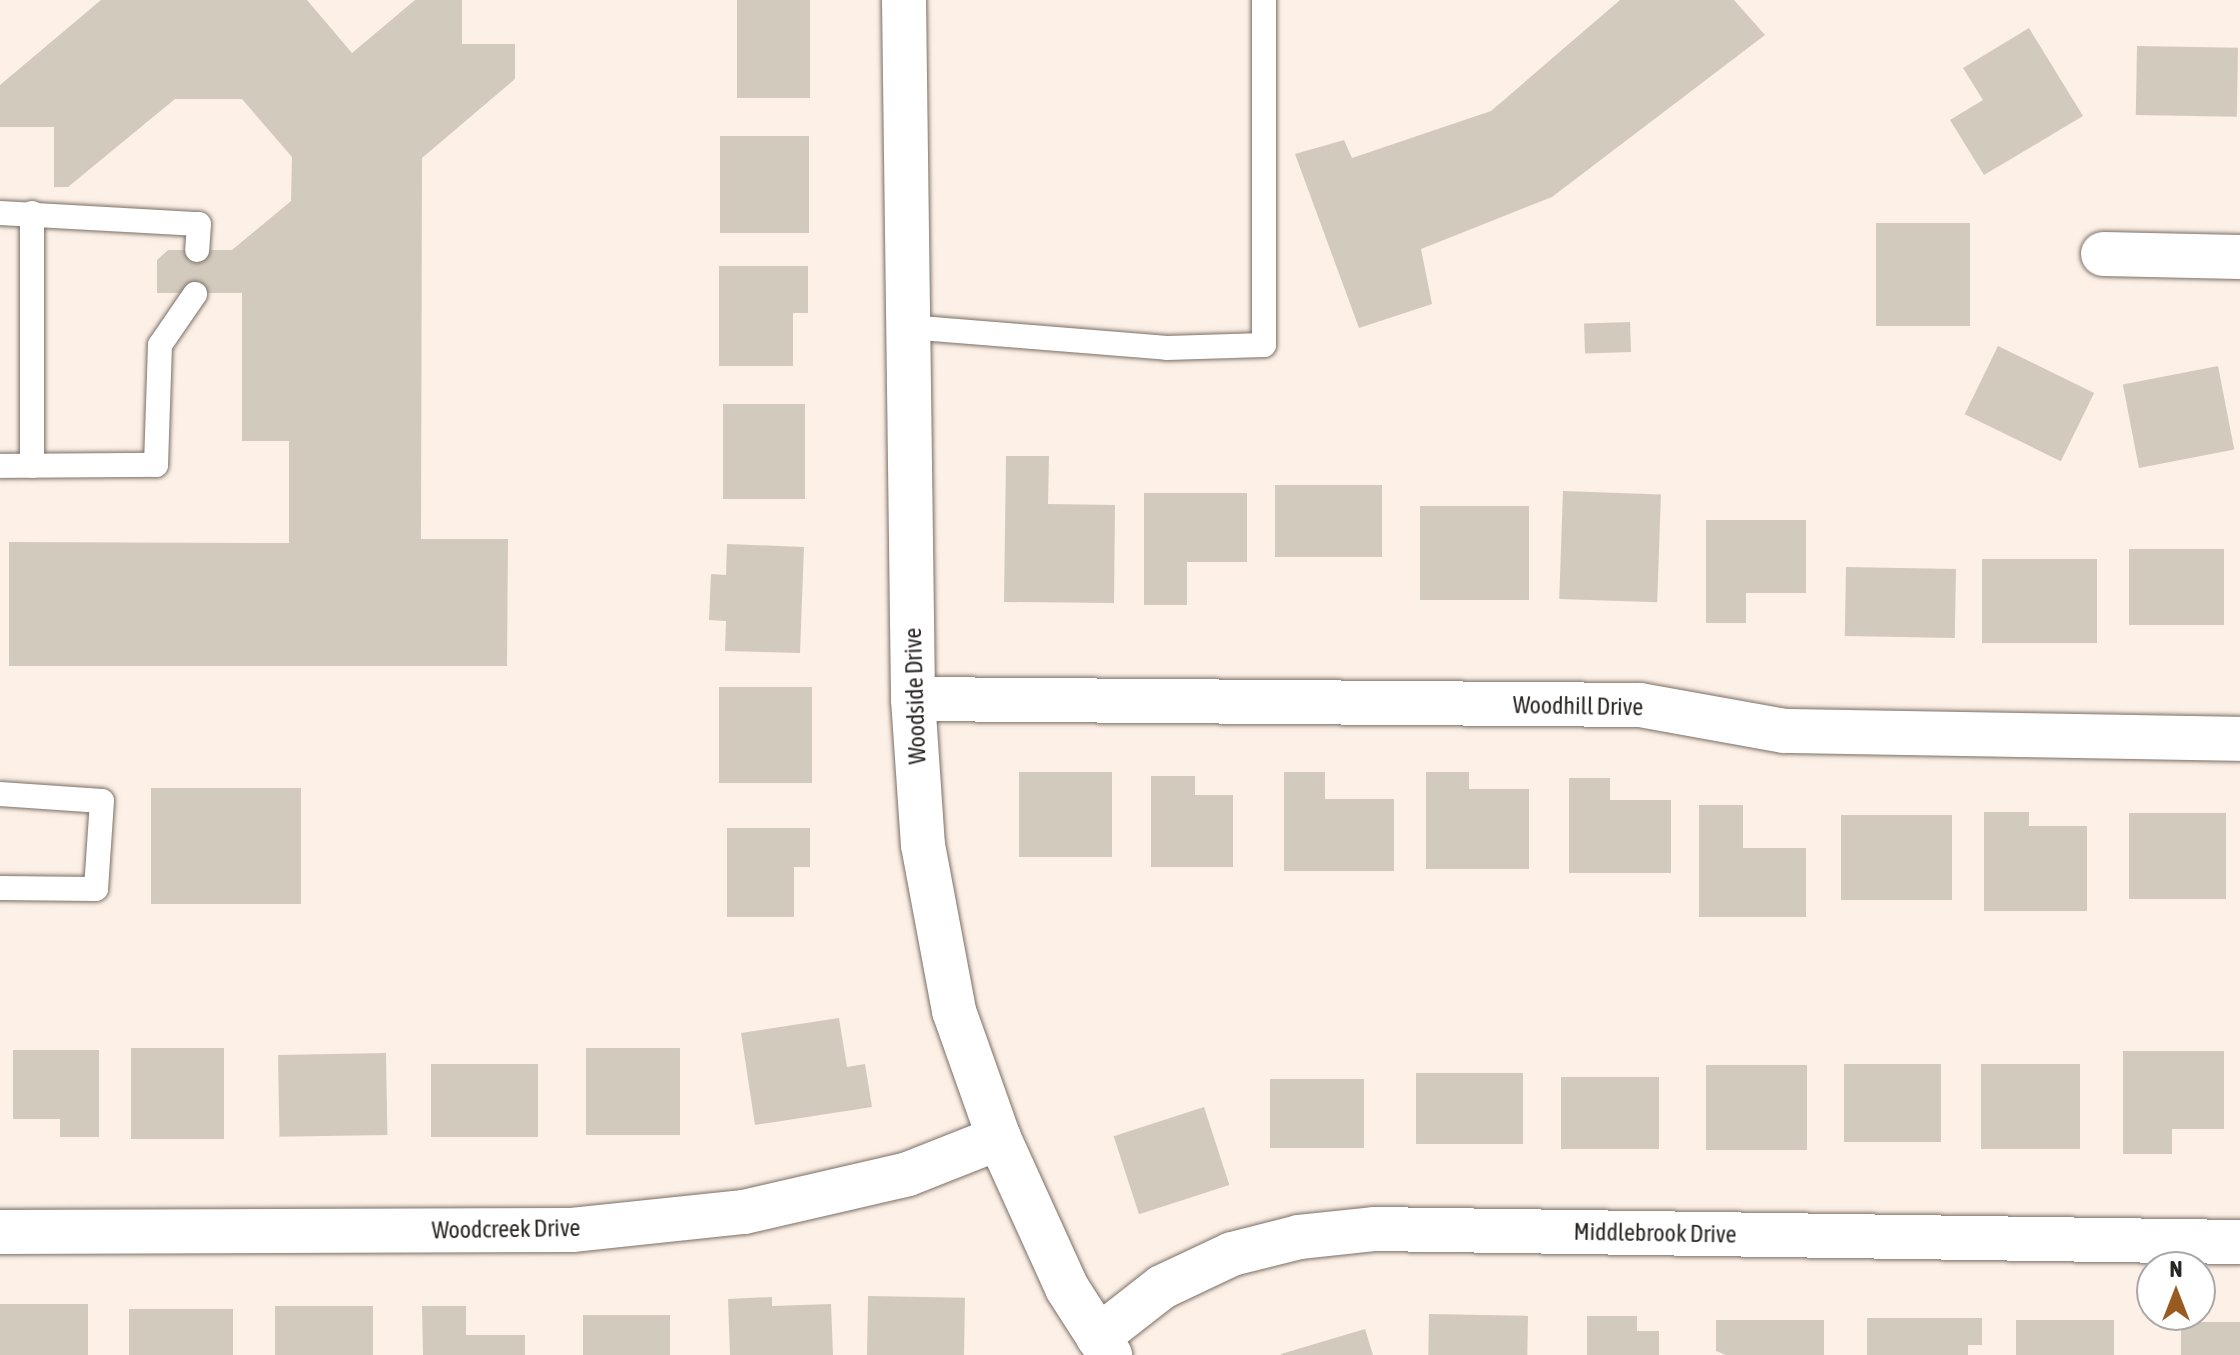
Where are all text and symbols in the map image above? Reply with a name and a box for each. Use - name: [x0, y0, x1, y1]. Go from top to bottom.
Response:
- street label: Woodside Drive: [898, 627, 932, 765]
- street label: Woodhill Drive: [1513, 690, 1643, 722]
- street label: Woodcreek Drive: [431, 1213, 581, 1245]
- street label: Middlebrook Drive: [1573, 1217, 1737, 1249]
- north arrow: [2136, 1251, 2216, 1331]
- text: N: [2170, 1256, 2182, 1282]

